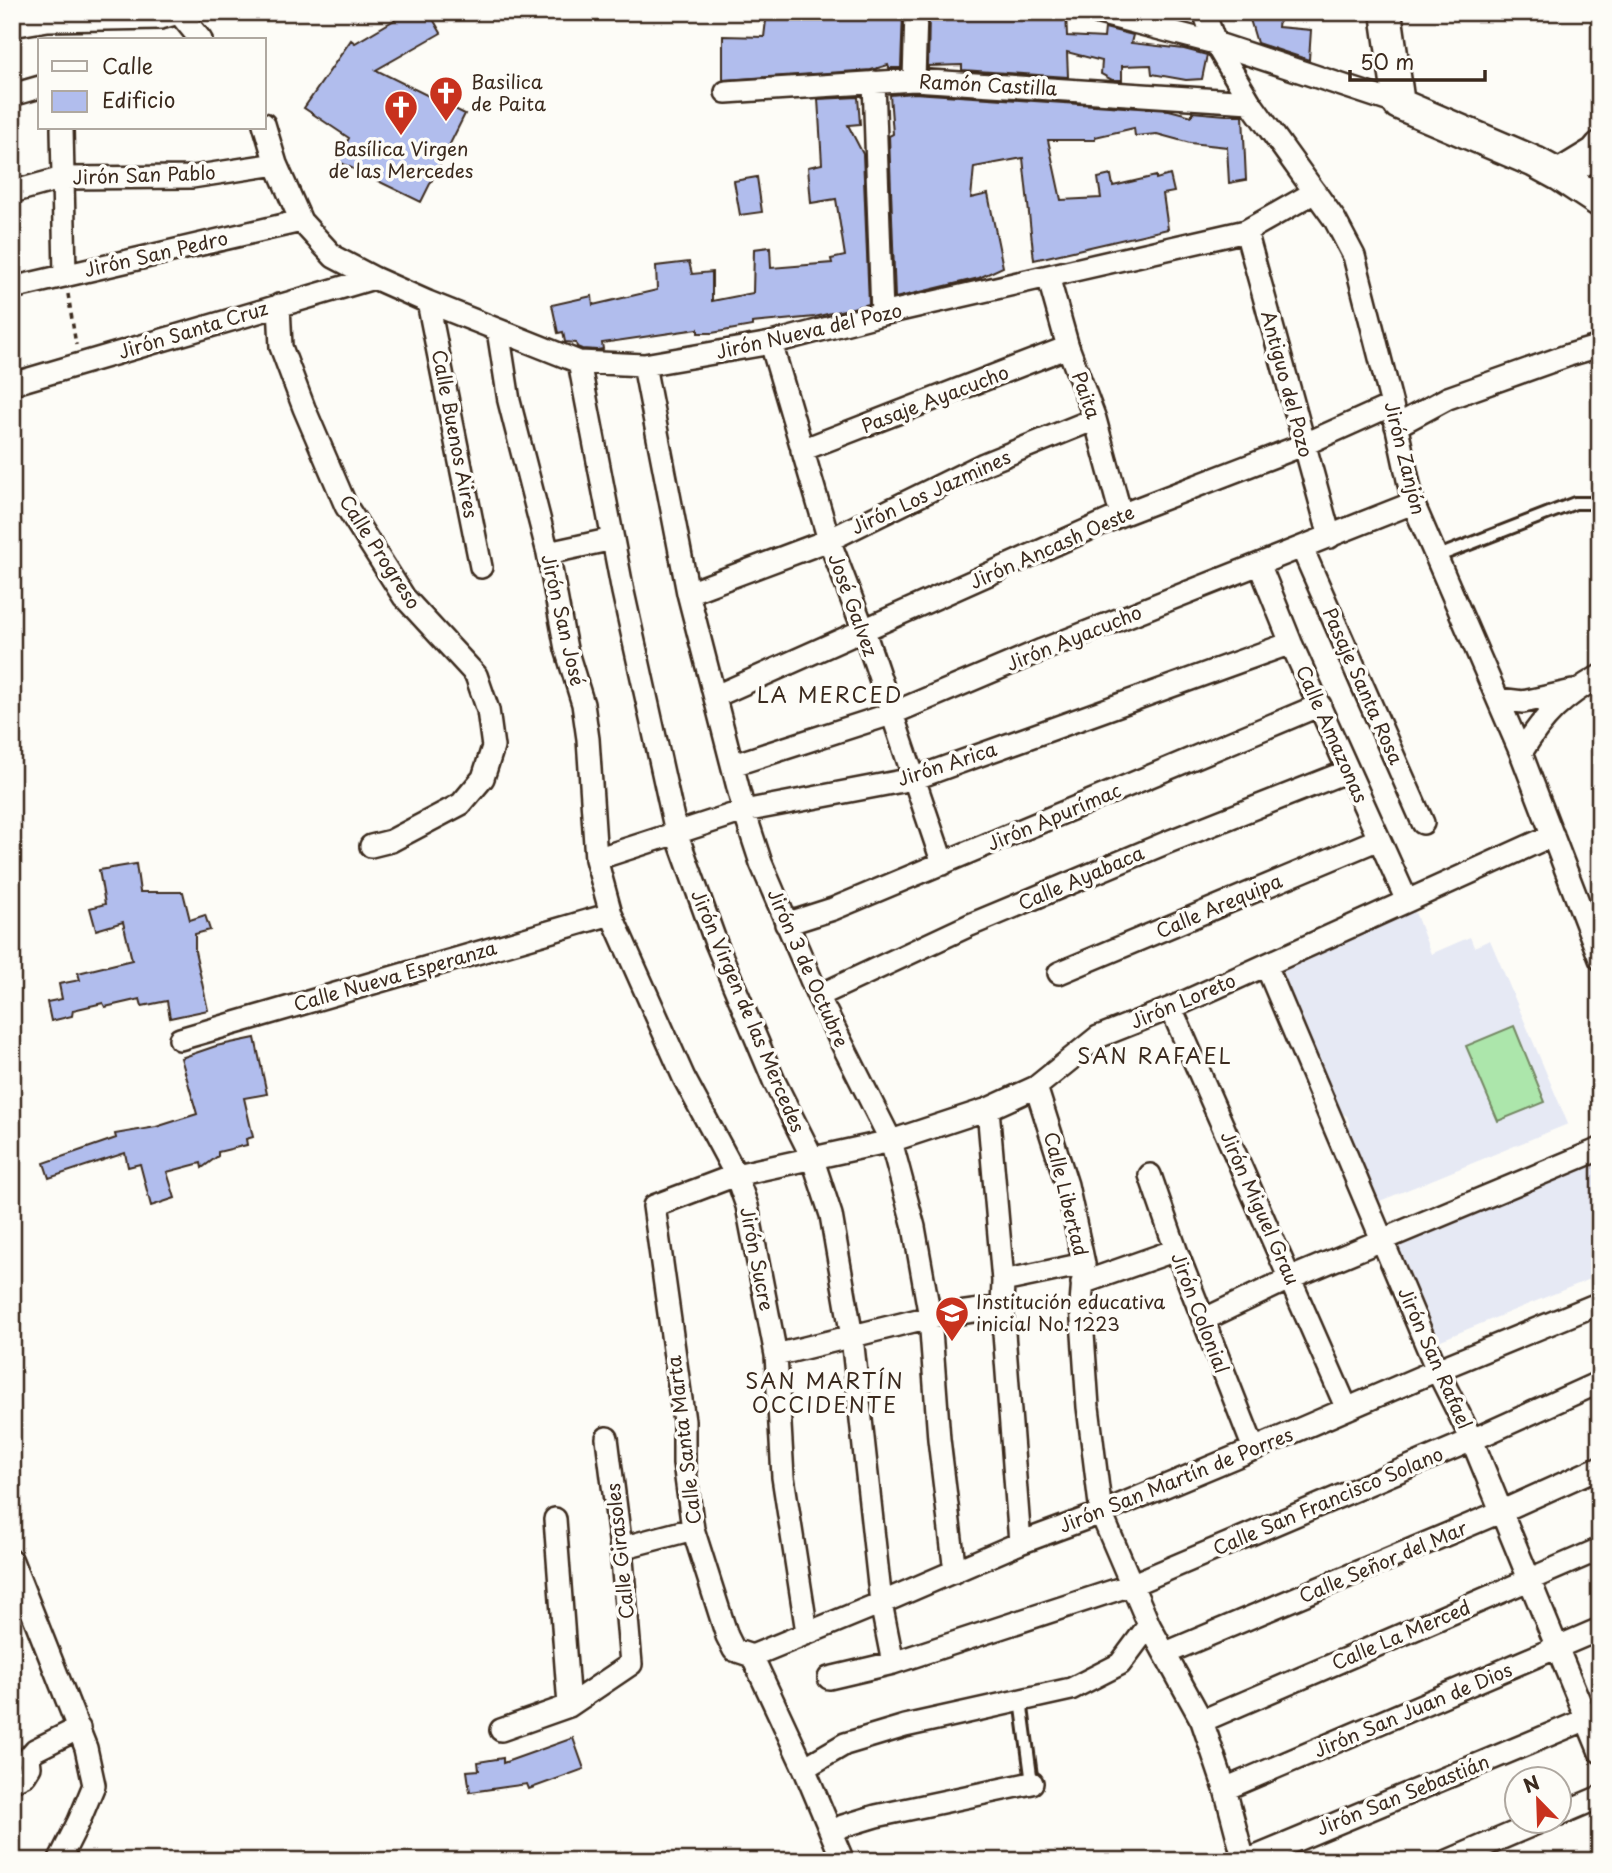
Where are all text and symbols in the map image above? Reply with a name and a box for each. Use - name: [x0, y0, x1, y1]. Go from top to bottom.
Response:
- legend: [38, 38, 266, 130]
- scale bar: [1350, 38, 1484, 82]
- text: 50 m: [1360, 45, 1414, 77]
- text: Calle: [102, 49, 153, 81]
- street label: Ramón Castilla: [918, 66, 1058, 102]
- place label: Basilica de Paita: [471, 67, 546, 117]
- church icon: Basilica de Paita: [427, 74, 465, 123]
- text: Edificio: [102, 83, 175, 115]
- church icon: Basílica Virgen de las Mercedes: [382, 88, 420, 137]
- place label: Basílica Virgen de las Mercedes: [329, 134, 473, 184]
- street label: Jirón San Pablo: [72, 158, 216, 190]
- street label: Jirón San Pedro: [81, 223, 230, 283]
- street label: Jirón Santa Cruz: [115, 293, 271, 365]
- street label: Jirón Nueva del Pozo: [713, 295, 904, 365]
- street label: Antiguo del Pozo: [1255, 307, 1321, 460]
- street label: Calle Buenos Aires: [426, 347, 486, 520]
- street label: Pasaje Ayacucho: [857, 357, 1012, 439]
- street label: Paita: [1065, 367, 1108, 422]
- street label: Jirón Zanjón: [1378, 398, 1434, 517]
- street label: Jirón Los Jazmines: [846, 442, 1015, 540]
- street label: Calle Progreso: [333, 489, 428, 614]
- street label: Jirón Ancash Oeste: [965, 497, 1138, 595]
- street label: José Galvez: [822, 549, 886, 660]
- street label: Jirón San José: [535, 551, 593, 688]
- street label: Jirón Ayacucho: [1002, 597, 1146, 677]
- street label: Pasaje Santa Rosa: [1317, 603, 1411, 769]
- street label: Calle Amazonas: [1290, 660, 1376, 807]
- district label: LA MERCED: [757, 678, 903, 710]
- street label: Jirón Arica: [894, 734, 1000, 792]
- street label: Jirón Apurímac: [982, 775, 1125, 857]
- street label: Calle Ayabaca: [1013, 838, 1148, 916]
- street label: Calle Arequipa: [1151, 866, 1286, 944]
- street label: Jirón 3 de Octubre: [761, 884, 856, 1051]
- street label: Jirón Virgen de las Mercedes: [685, 885, 813, 1136]
- street label: Calle Nueva Esperanza: [290, 933, 500, 1017]
- street label: Jirón Loreto: [1126, 965, 1239, 1035]
- district label: SAN RAFAEL: [1077, 1039, 1233, 1071]
- street label: Jirón Miguel Grau: [1214, 1126, 1307, 1289]
- street label: Calle Libertad: [1038, 1129, 1096, 1259]
- street label: Jirón Sucre: [734, 1205, 782, 1313]
- street label: Jirón Colonial: [1165, 1248, 1237, 1377]
- street label: Jirón San Rafael: [1392, 1282, 1480, 1433]
- place label: Institución educativa inicial No. 1223: [976, 1287, 1165, 1337]
- school or university icon: Institución educativa inicial No. 1223: [933, 1294, 971, 1343]
- street label: Calle Santa Marta: [659, 1354, 707, 1526]
- district label: SAN MARTÍN OCCIDENTE: [745, 1364, 905, 1420]
- street label: Jirón San Martín de Porres: [1054, 1419, 1297, 1539]
- street label: Calle San Francisco Solano: [1208, 1439, 1447, 1561]
- street label: Calle Girasoles: [598, 1482, 640, 1620]
- street label: Calle Señor del Mar: [1294, 1513, 1471, 1609]
- street label: Calle La Merced: [1327, 1592, 1474, 1676]
- street label: Jirón San Juan de Dios: [1309, 1655, 1516, 1764]
- street label: Jirón San Sebastián: [1312, 1747, 1493, 1842]
- north arrow: [1504, 1764, 1574, 1834]
- text: N: [1519, 1768, 1543, 1799]

